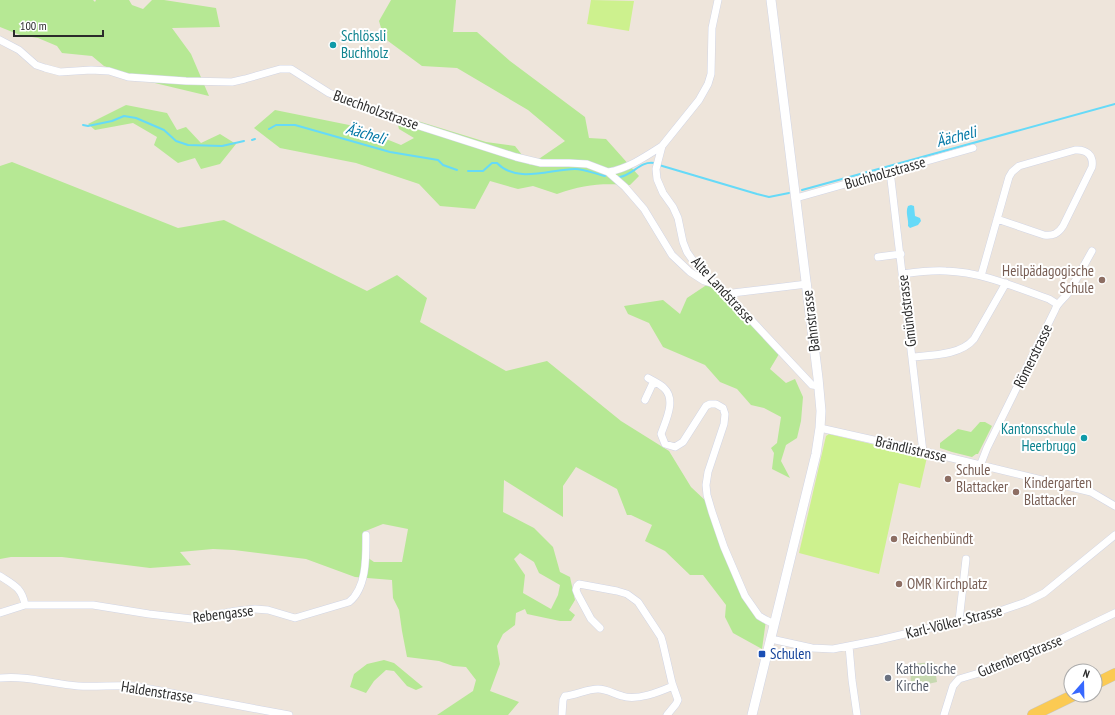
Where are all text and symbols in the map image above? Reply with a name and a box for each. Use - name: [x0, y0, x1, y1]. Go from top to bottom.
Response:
- scale bar: [14, 12, 103, 38]
- text: 100 m: [20, 18, 47, 33]
- place label: Schlössli Buchholz: [341, 26, 389, 62]
- marker: Schlössli Buchholz: [328, 40, 338, 50]
- street label: Buechholzstrasse: [331, 85, 421, 134]
- water label: Äächeli: [344, 118, 391, 149]
- water label: Äächeli: [934, 120, 981, 151]
- street label: Buchholzstrasse: [842, 152, 927, 193]
- street label: Alte Landstrasse: [688, 252, 759, 327]
- place label: Heilpädagogische Schule: [1002, 261, 1094, 297]
- street label: Gmündstrasse: [893, 274, 920, 348]
- marker: Heilpädagogische Schule: [1097, 275, 1107, 285]
- street label: Bahnstrasse: [797, 289, 824, 353]
- street label: Römerstrasse: [1009, 321, 1056, 391]
- place label: Kantonsschule Heerbrugg: [1001, 419, 1076, 455]
- street label: Brändlistrasse: [874, 431, 949, 466]
- marker: Kantonsschule Heerbrugg: [1079, 433, 1089, 443]
- place label: Schule Blattacker: [956, 460, 1009, 496]
- place label: Kindergarten Blattacker: [1024, 473, 1092, 509]
- marker: Schule Blattacker: [943, 474, 953, 484]
- marker: Kindergarten Blattacker: [1011, 487, 1021, 497]
- place label: Reichenbündt: [902, 529, 973, 548]
- marker: Reichenbündt: [889, 534, 899, 544]
- place label: OMR Kirchplatz: [907, 574, 987, 593]
- marker: OMR Kirchplatz: [894, 579, 904, 589]
- street label: Rebengasse: [192, 600, 254, 627]
- street label: Karl-Völker-Strasse: [904, 600, 1004, 643]
- street label: Gutenbergstrasse: [975, 630, 1065, 681]
- place label: Schulen: [770, 644, 811, 663]
- marker: Schulen: [757, 649, 767, 659]
- place label: Katholische Kirche: [896, 659, 956, 695]
- north arrow: [1063, 663, 1103, 703]
- text: N: [1081, 666, 1092, 681]
- marker: Katholische Kirche: [883, 673, 893, 683]
- street label: Haldenstrasse: [120, 676, 194, 707]

